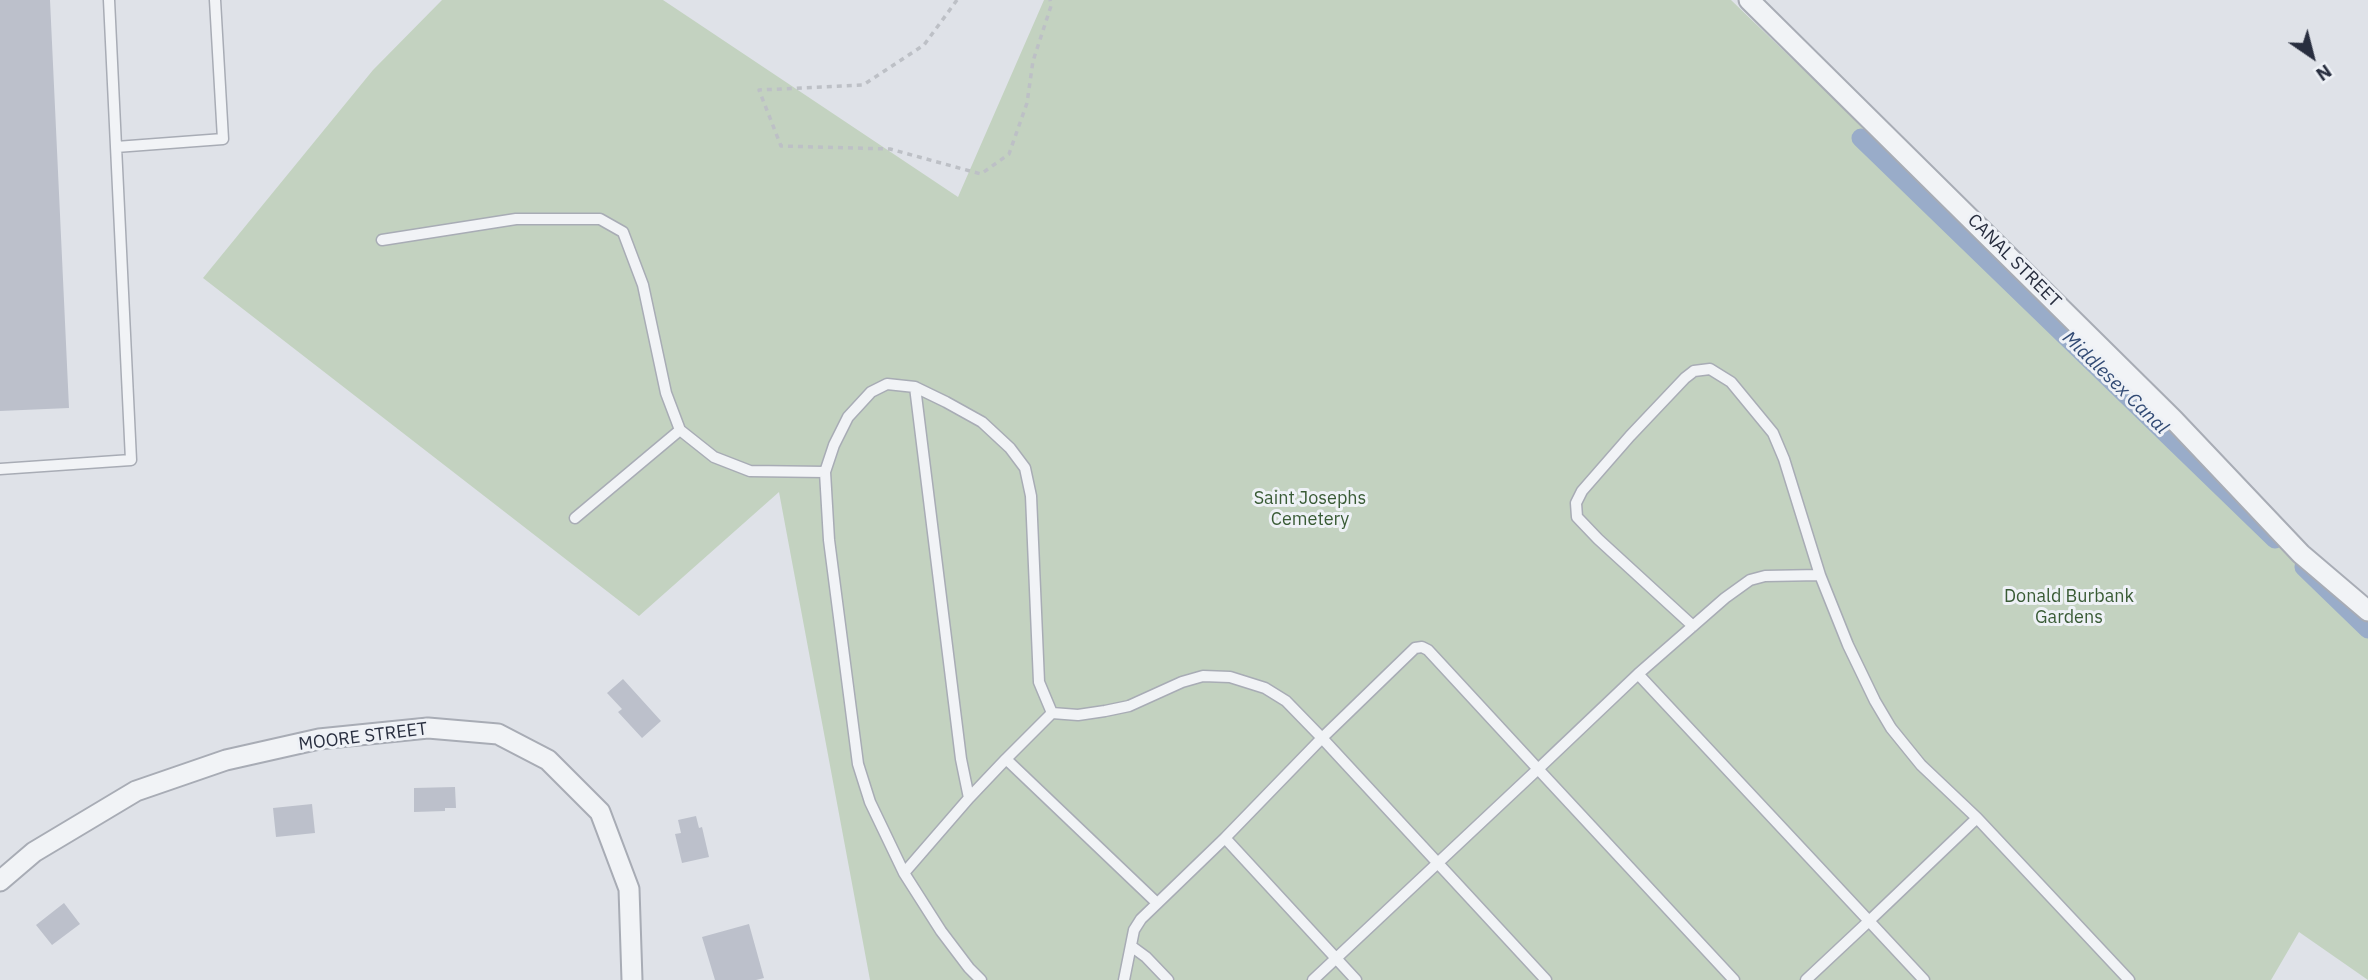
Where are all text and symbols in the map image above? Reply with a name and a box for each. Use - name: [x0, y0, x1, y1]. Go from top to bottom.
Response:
- north arrow: [2277, 21, 2347, 91]
- text: N: [2312, 59, 2337, 87]
- street label: CANAL STREET: [1963, 210, 2065, 312]
- water label: Middlesex Canal: [2057, 327, 2173, 439]
- park label: Saint Josephs Cemetery: [1254, 488, 1366, 530]
- park label: Donald Burbank Gardens: [2004, 586, 2134, 628]
- street label: MOORE STREET: [297, 718, 429, 756]

